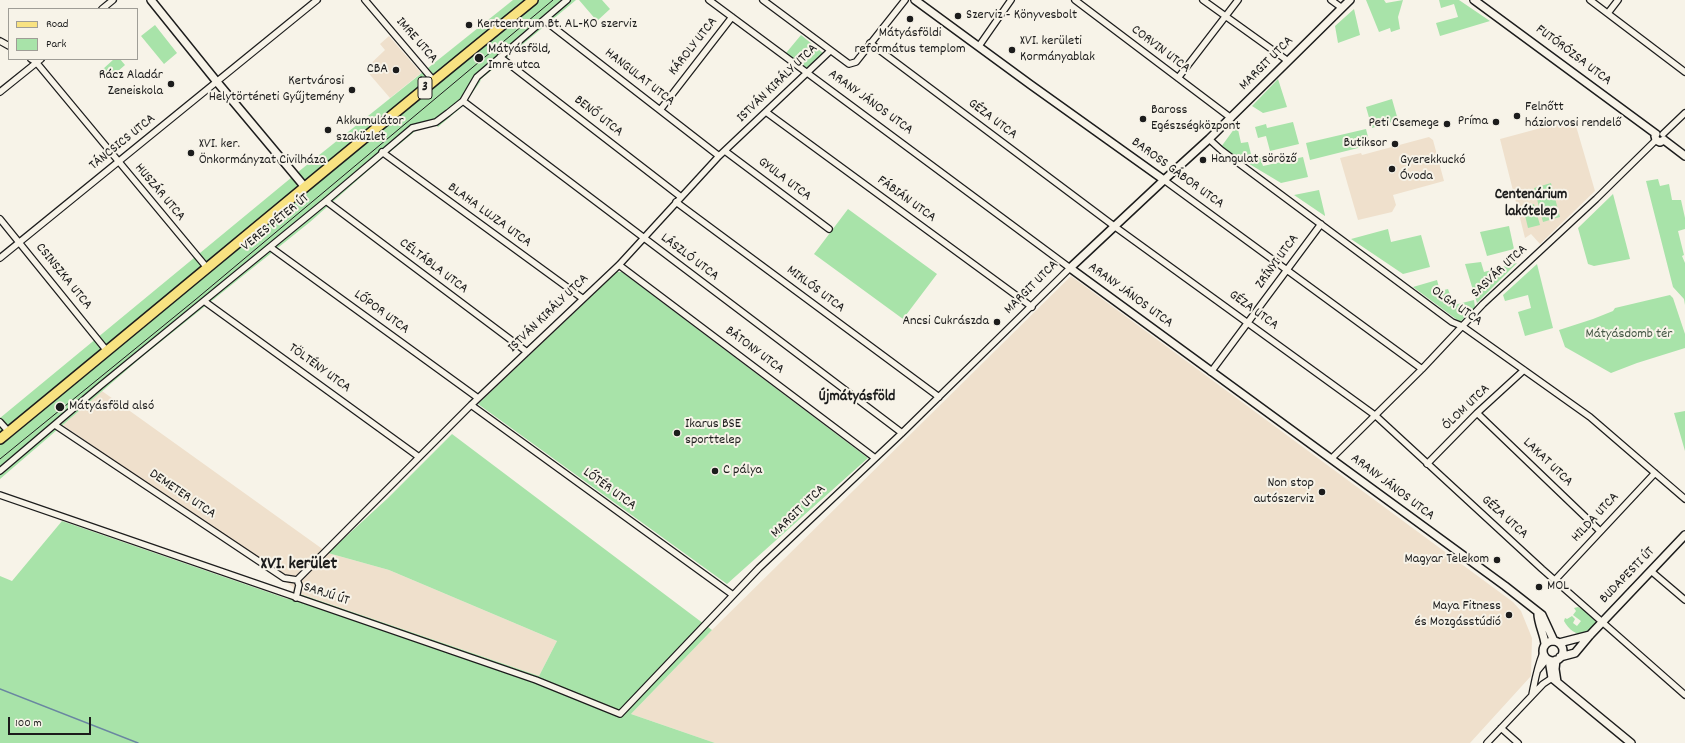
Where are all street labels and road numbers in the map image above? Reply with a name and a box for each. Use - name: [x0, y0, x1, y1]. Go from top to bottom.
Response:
- street label: IMRE UTCA: [391, 14, 441, 68]
- street label: KÁROLY UTCA: [666, 14, 722, 80]
- street label: CORVIN UTCA: [1127, 22, 1193, 78]
- street label: FUTÓRÓZSA UTCA: [1532, 22, 1614, 90]
- street label: MARGIT UTCA: [1236, 33, 1298, 95]
- street label: ISTVÁN KIRÁLY UTCA: [734, 41, 822, 127]
- street label: HANGULAT UTCA: [600, 45, 678, 111]
- street label: ARANY JÁNOS UTCA: [824, 67, 916, 139]
- road number: 3: [418, 77, 432, 99]
- street label: BENŐ UTCA: [570, 93, 626, 141]
- street label: GÉZA UTCA: [964, 96, 1020, 144]
- street label: TÁNCSICS UTCA: [86, 111, 160, 175]
- street label: BAROSS GÁBOR UTCA: [1127, 135, 1227, 213]
- street label: GYULA UTCA: [754, 155, 814, 205]
- street label: HUSZÁR UTCA: [130, 161, 188, 225]
- street label: FÁBIÁN UTCA: [873, 173, 939, 227]
- street label: BLAHA LUJZA UTCA: [444, 180, 534, 252]
- street label: VERES PÉTER ÚT: [239, 191, 313, 255]
- street label: LÁSZLÓ UTCA: [656, 231, 722, 285]
- street label: ZRÍNYI UTCA: [1253, 231, 1303, 293]
- street label: CÉLTÁBLA UTCA: [395, 236, 471, 298]
- street label: CSINSZKA UTCA: [31, 240, 95, 314]
- street label: SASVÁR UTCA: [1468, 242, 1532, 302]
- street label: MARGIT UTCA: [1001, 257, 1063, 319]
- street label: ARANY JÁNOS UTCA: [1084, 260, 1176, 332]
- street label: MIKLÓS UTCA: [783, 263, 847, 317]
- street label: ISTVÁN KIRÁLY UTCA: [505, 271, 593, 357]
- street label: OLGA UTCA: [1427, 283, 1485, 331]
- street label: LŐPOR UTCA: [350, 287, 412, 339]
- street label: GÉZA UTCA: [1225, 287, 1281, 335]
- street label: BÁTONY UTCA: [721, 323, 787, 379]
- street label: TÖLTÉNY UTCA: [285, 341, 353, 397]
- street label: ÓLOM UTCA: [1440, 381, 1494, 435]
- street label: LAKAT UTCA: [1518, 435, 1576, 491]
- street label: ARANY JÁNOS UTCA: [1347, 451, 1437, 525]
- street label: LŐTÉR UTCA: [579, 465, 639, 515]
- street label: DEMETER UTCA: [145, 466, 219, 524]
- street label: MARGIT UTCA: [768, 482, 830, 542]
- street label: HILDA UTCA: [1569, 490, 1623, 546]
- street label: GÉZA UTCA: [1477, 493, 1531, 543]
- street label: BUDAPESTI ÚT: [1597, 544, 1659, 608]
- street label: SARJÚ ÚT: [301, 580, 351, 610]

